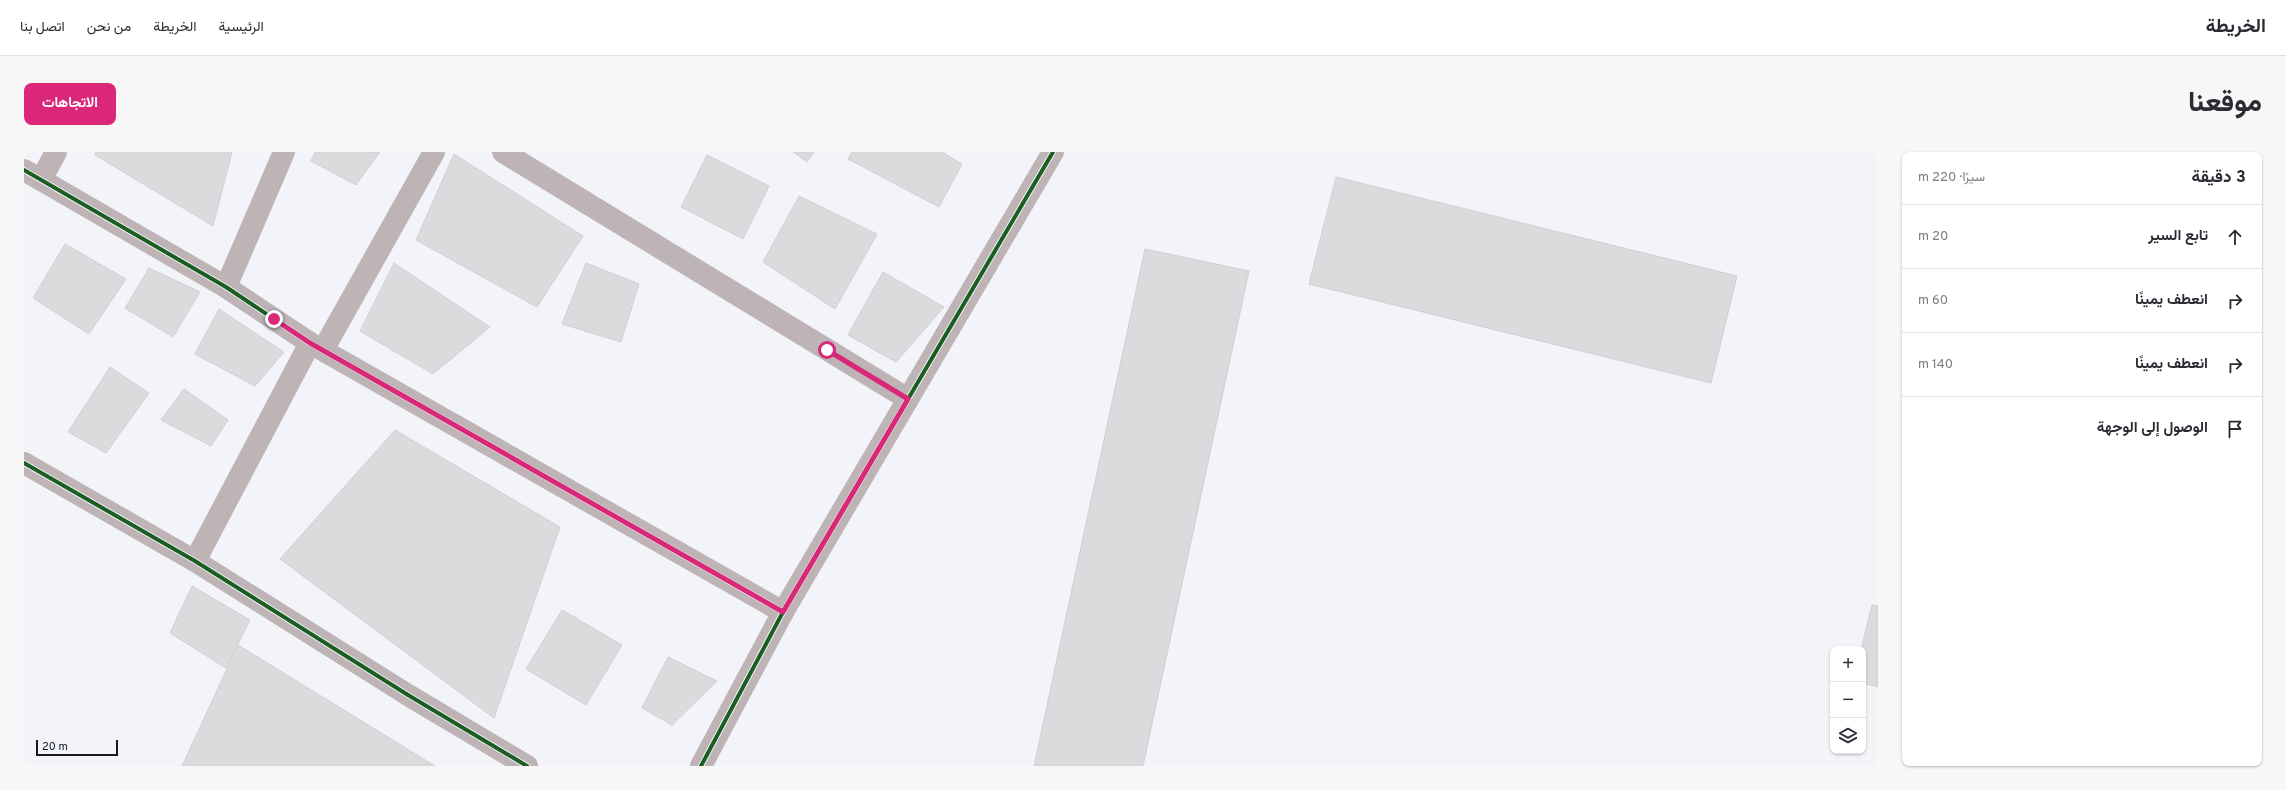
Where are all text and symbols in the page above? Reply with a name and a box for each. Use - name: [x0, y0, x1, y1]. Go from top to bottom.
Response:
- text: الخريطة: [2206, 15, 2266, 39]
- text: اتصل بنا: [20, 19, 65, 36]
- text: من نحن: [87, 19, 131, 36]
- text: الخريطة: [153, 19, 197, 36]
- text: الرئيسية: [219, 19, 264, 36]
- button: الاتجاهات: [24, 83, 116, 125]
- text: موقعنا: [2188, 86, 2262, 122]
- text: 3 دقيقة: [2191, 167, 2246, 189]
- text: سيرًا · 220 m: [1918, 170, 1985, 186]
- icon: ahead: [2224, 226, 2246, 248]
- text: تابع السير: [2148, 227, 2208, 246]
- text: 20 m: [1918, 229, 1948, 245]
- icon: right: [2224, 290, 2246, 312]
- text: انعطف يمينًا: [2135, 291, 2208, 310]
- text: 60 m: [1918, 293, 1948, 309]
- route end: [265, 310, 283, 328]
- route start: [818, 341, 836, 359]
- icon: right: [2224, 354, 2246, 376]
- text: انعطف يمينًا: [2135, 355, 2208, 374]
- text: 140 m: [1918, 357, 1953, 373]
- icon: arrive: [2224, 418, 2246, 440]
- text: الوصول إلى الوجهة: [2097, 419, 2208, 438]
- map controls: [1830, 646, 1866, 754]
- button: +: [1830, 646, 1866, 682]
- button: −: [1830, 682, 1866, 718]
- button: layers: [1830, 718, 1866, 754]
- scale bar: [36, 738, 118, 757]
- text: 20 m: [42, 740, 68, 754]

